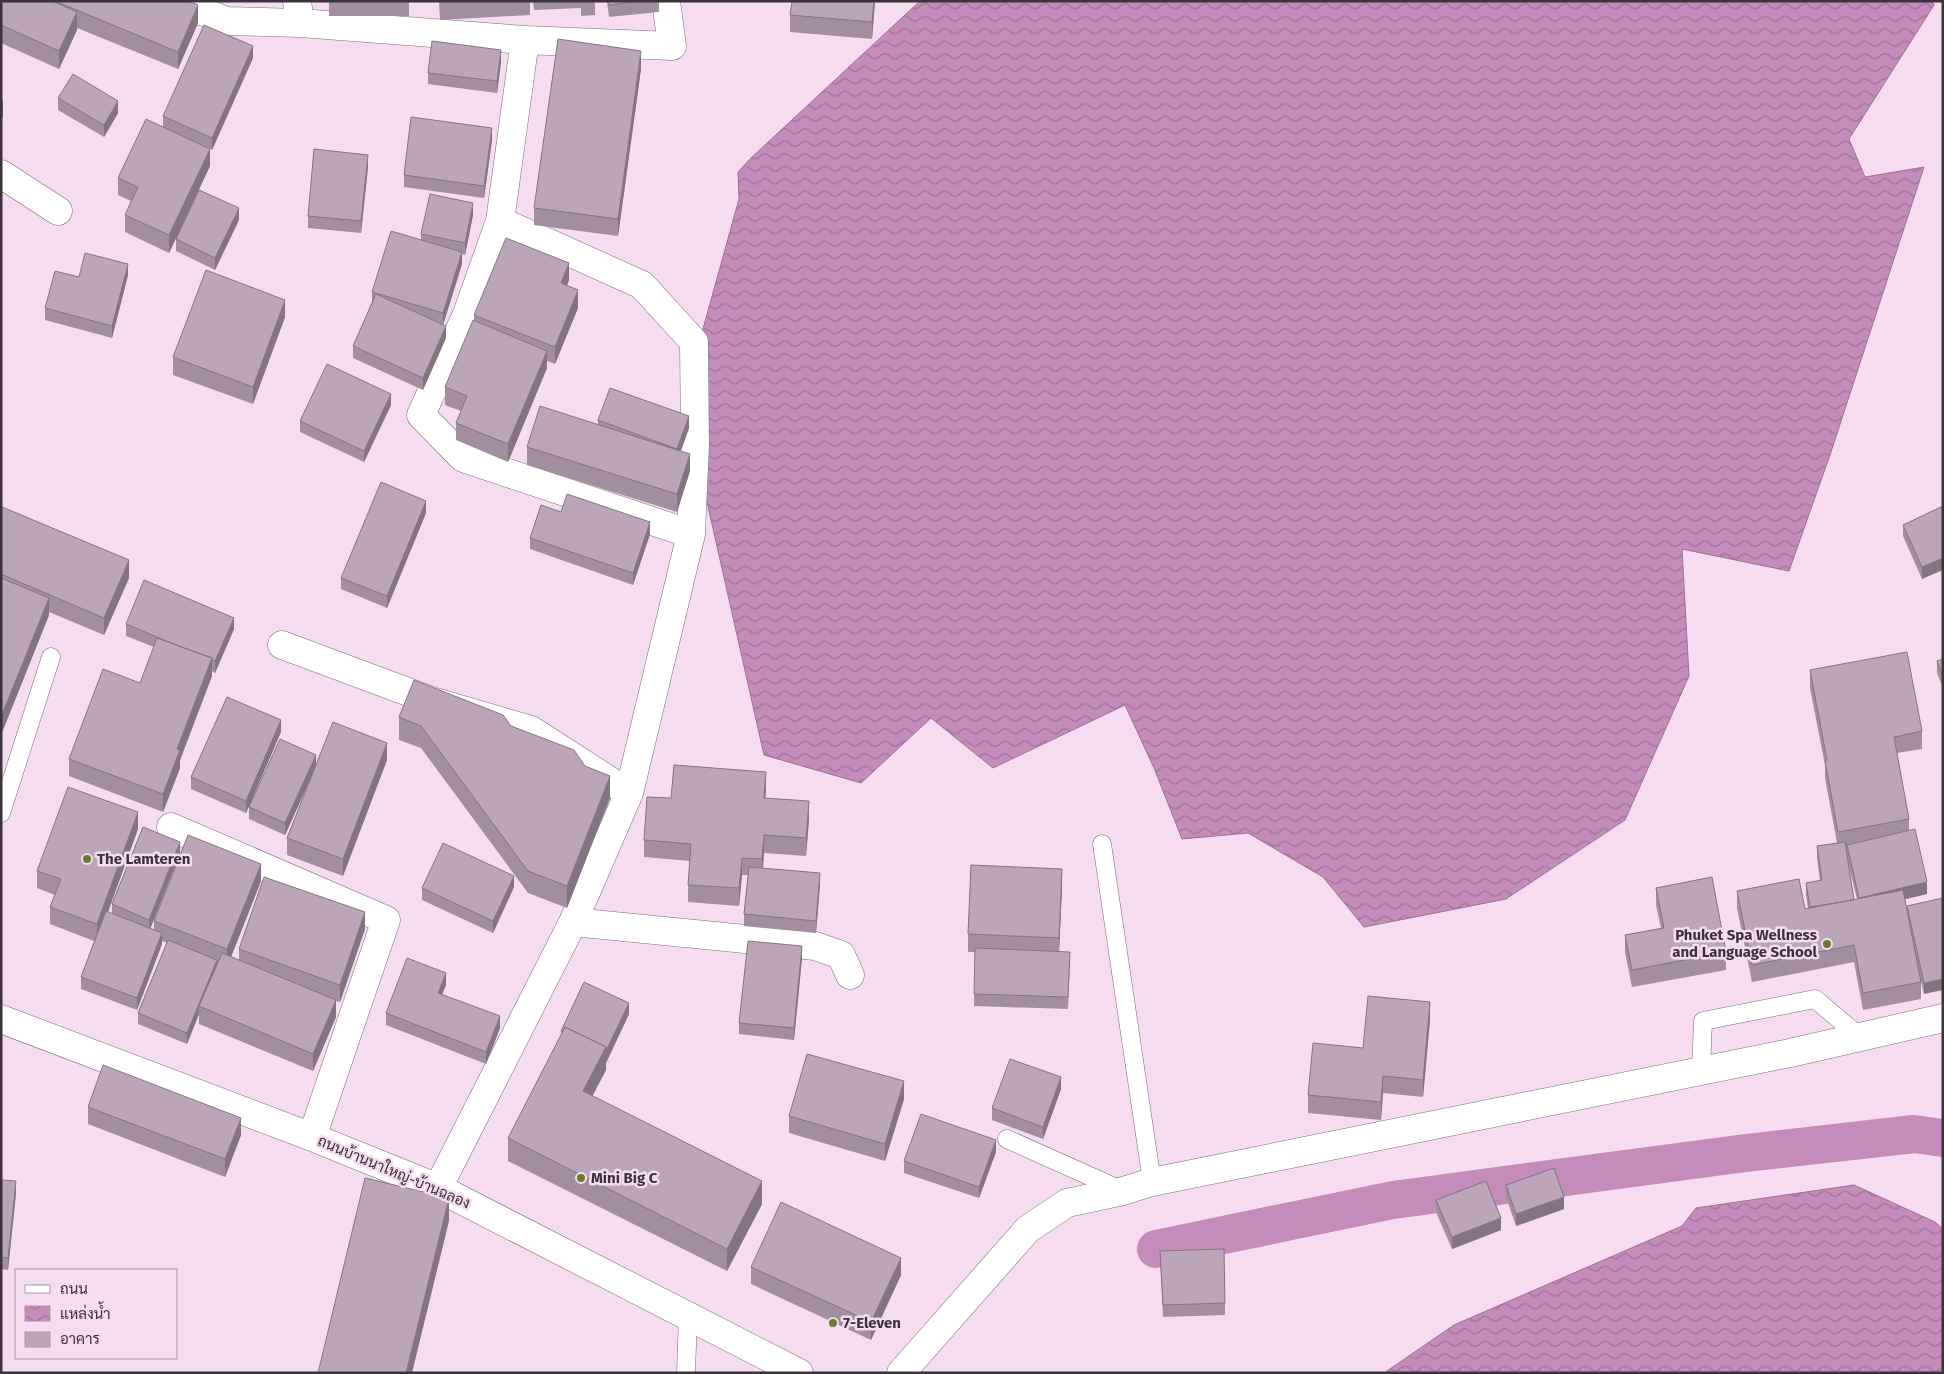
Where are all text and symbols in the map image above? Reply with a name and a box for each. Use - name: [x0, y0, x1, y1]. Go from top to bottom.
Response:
- place label: The Lamteren: [97, 850, 190, 868]
- marker: The Lamteren: [81, 853, 93, 865]
- place label: Phuket Spa Wellness and Language School: [1672, 926, 1818, 961]
- marker: Phuket Spa Wellness and Language School: [1821, 938, 1833, 950]
- street label: ถนนบ้านนาใหญ่-บ้านฉลอง: [315, 1131, 474, 1212]
- place label: Mini Big C: [591, 1169, 658, 1187]
- marker: Mini Big C: [575, 1172, 587, 1184]
- legend: [15, 1269, 178, 1359]
- text: ถนน: [60, 1280, 88, 1298]
- text: แหล่งน้ำ: [60, 1301, 111, 1323]
- place label: 7-Eleven: [843, 1314, 901, 1332]
- marker: 7-Eleven: [827, 1317, 839, 1329]
- text: อาคาร: [60, 1330, 100, 1348]

